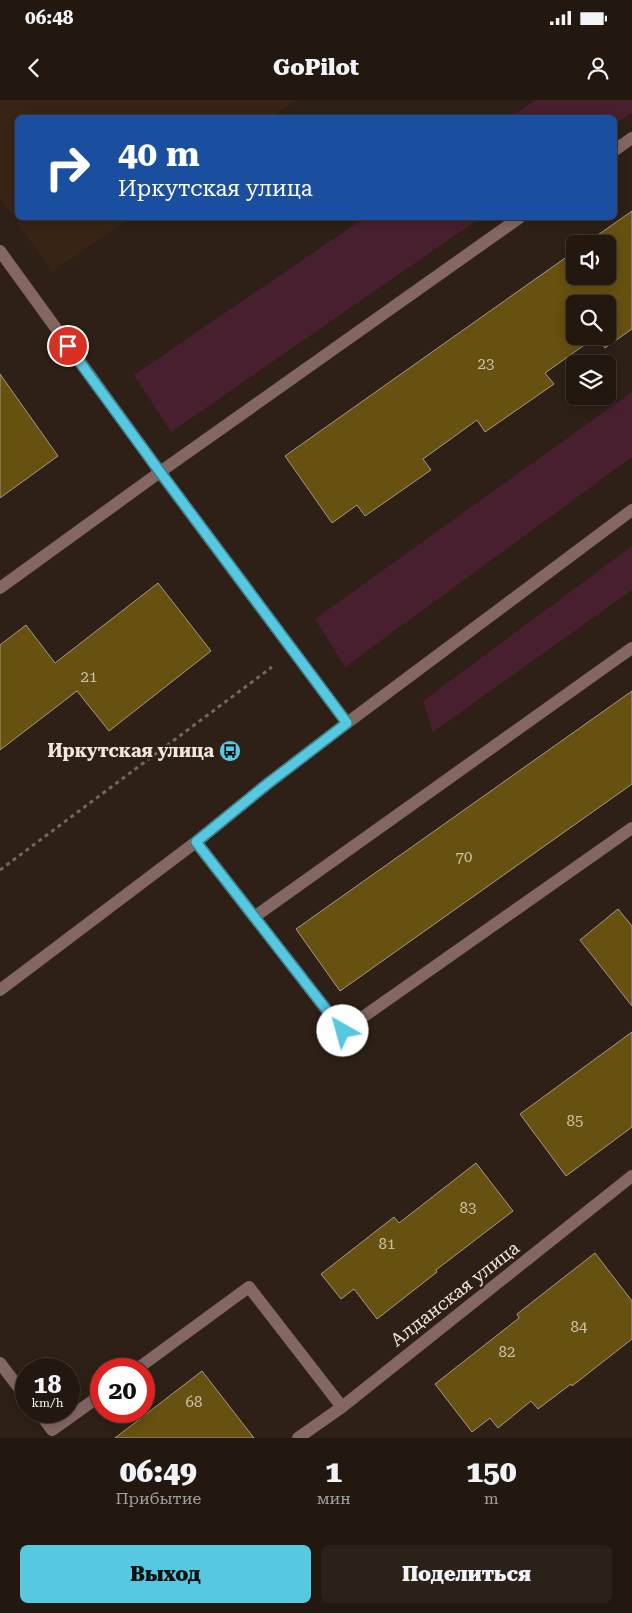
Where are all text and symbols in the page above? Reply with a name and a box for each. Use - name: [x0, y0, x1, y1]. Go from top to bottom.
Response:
- text: 06:48: [25, 6, 74, 29]
- icon: back: [20, 54, 48, 82]
- icon: person: [584, 54, 612, 82]
- text: GoPilot: [273, 55, 359, 80]
- text: 40 m: [118, 134, 200, 175]
- icon: right: [35, 135, 100, 200]
- text: Иркутская улица: [118, 176, 313, 201]
- map controls: [566, 235, 616, 405]
- button: sound: [566, 235, 616, 285]
- button: search: [566, 295, 616, 345]
- pin: [47, 325, 89, 367]
- icon: arrive: [54, 332, 82, 360]
- house number: 23: [478, 355, 494, 373]
- button: layers: [566, 355, 616, 405]
- house number: 21: [81, 668, 97, 686]
- bus stop icon: Иркутская улица: [218, 739, 242, 763]
- place label: Иркутская улица: [48, 740, 214, 761]
- house number: 70: [456, 848, 472, 866]
- position arrow: [316, 1004, 368, 1056]
- house number: 85: [567, 1112, 583, 1130]
- house number: 83: [460, 1199, 476, 1217]
- house number: 81: [379, 1235, 395, 1253]
- street label: Алданская улица: [386, 1237, 523, 1350]
- house number: 84: [571, 1318, 588, 1336]
- house number: 82: [499, 1343, 515, 1361]
- speed limit sign: 20: [90, 1358, 155, 1423]
- text: 18: [33, 1370, 62, 1399]
- house number: 68: [186, 1393, 202, 1411]
- text: km/h: [31, 1396, 64, 1410]
- text: 06:49: [120, 1454, 197, 1489]
- text: 1: [325, 1454, 342, 1489]
- text: 150: [466, 1454, 517, 1489]
- text: Прибытие: [115, 1489, 201, 1508]
- text: мин: [317, 1489, 351, 1508]
- text: m: [484, 1489, 499, 1508]
- button: Выход: [20, 1545, 311, 1603]
- button: Поделиться: [321, 1545, 612, 1603]

